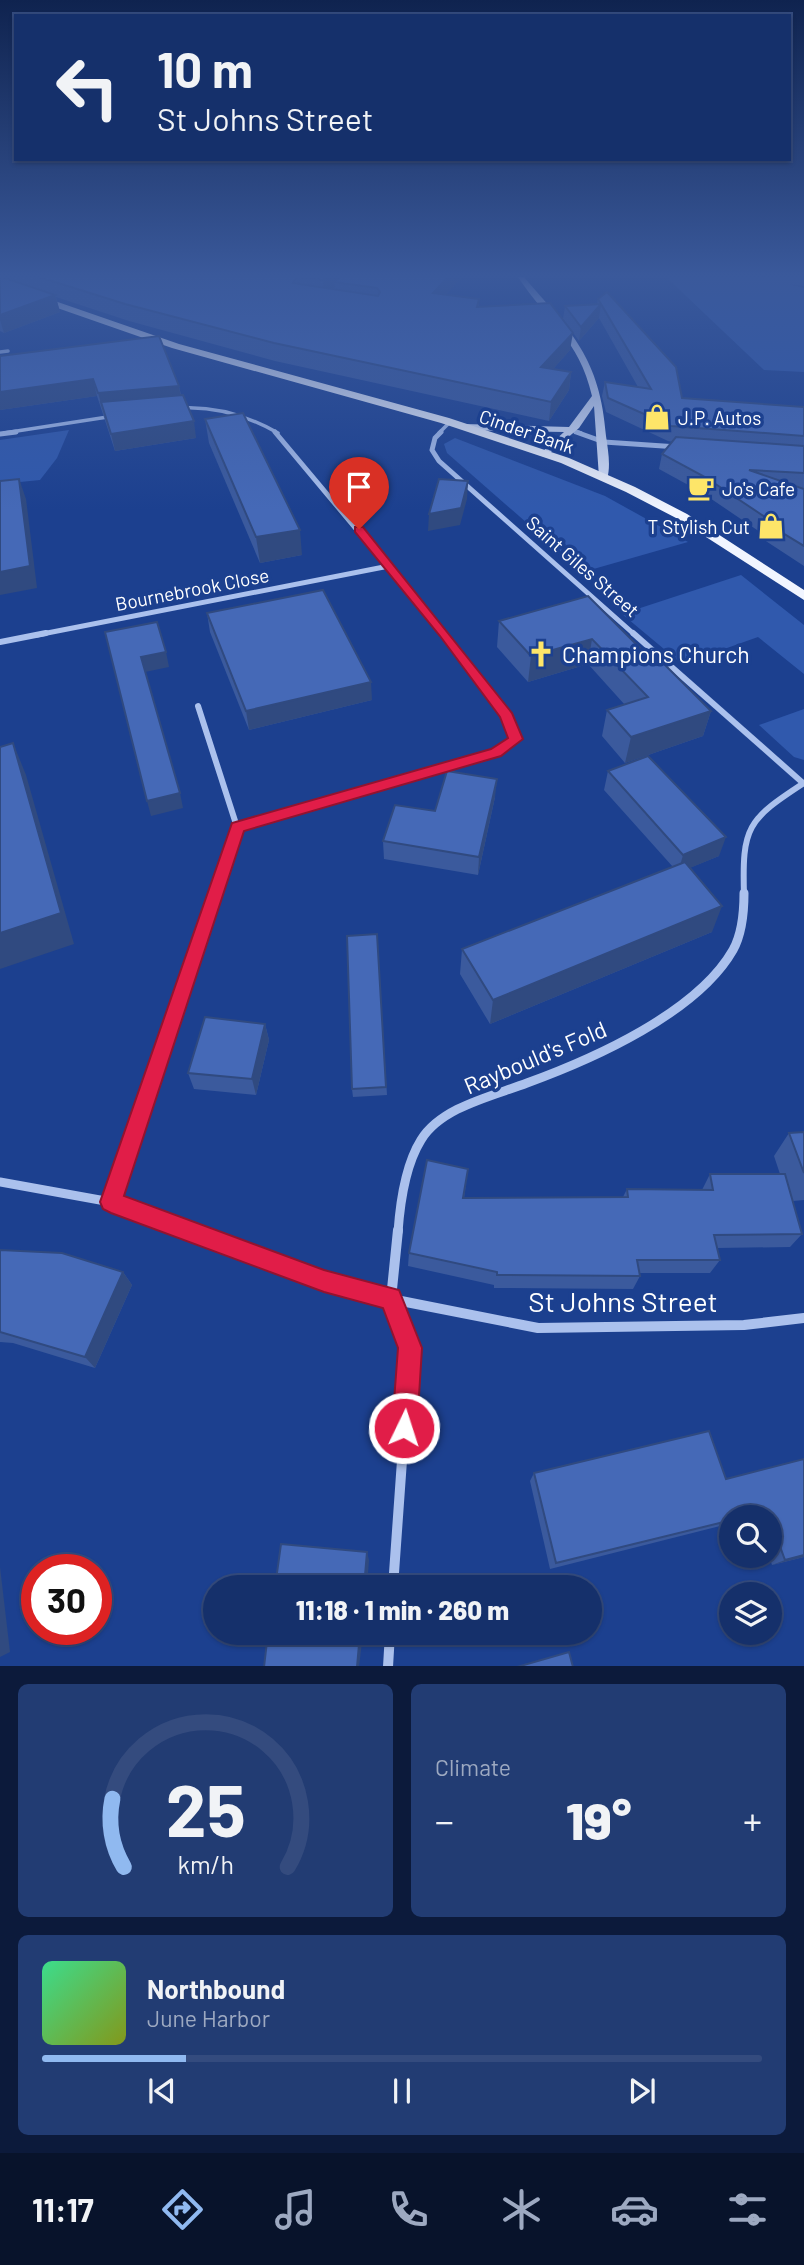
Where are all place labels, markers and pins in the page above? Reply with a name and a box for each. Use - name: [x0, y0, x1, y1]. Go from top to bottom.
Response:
- shop icon: J.P. Autos: [642, 402, 672, 432]
- place label: J.P. Autos: [678, 406, 762, 429]
- pin: [329, 457, 389, 529]
- cafe icon: Jo's Cafe: [686, 473, 716, 503]
- place label: Jo's Cafe: [722, 477, 795, 500]
- shop icon: T Stylish Cut: [756, 511, 786, 541]
- place label: T Stylish Cut: [648, 515, 750, 538]
- church icon: Champions Church: [526, 639, 556, 669]
- place label: Champions Church: [562, 640, 750, 668]

